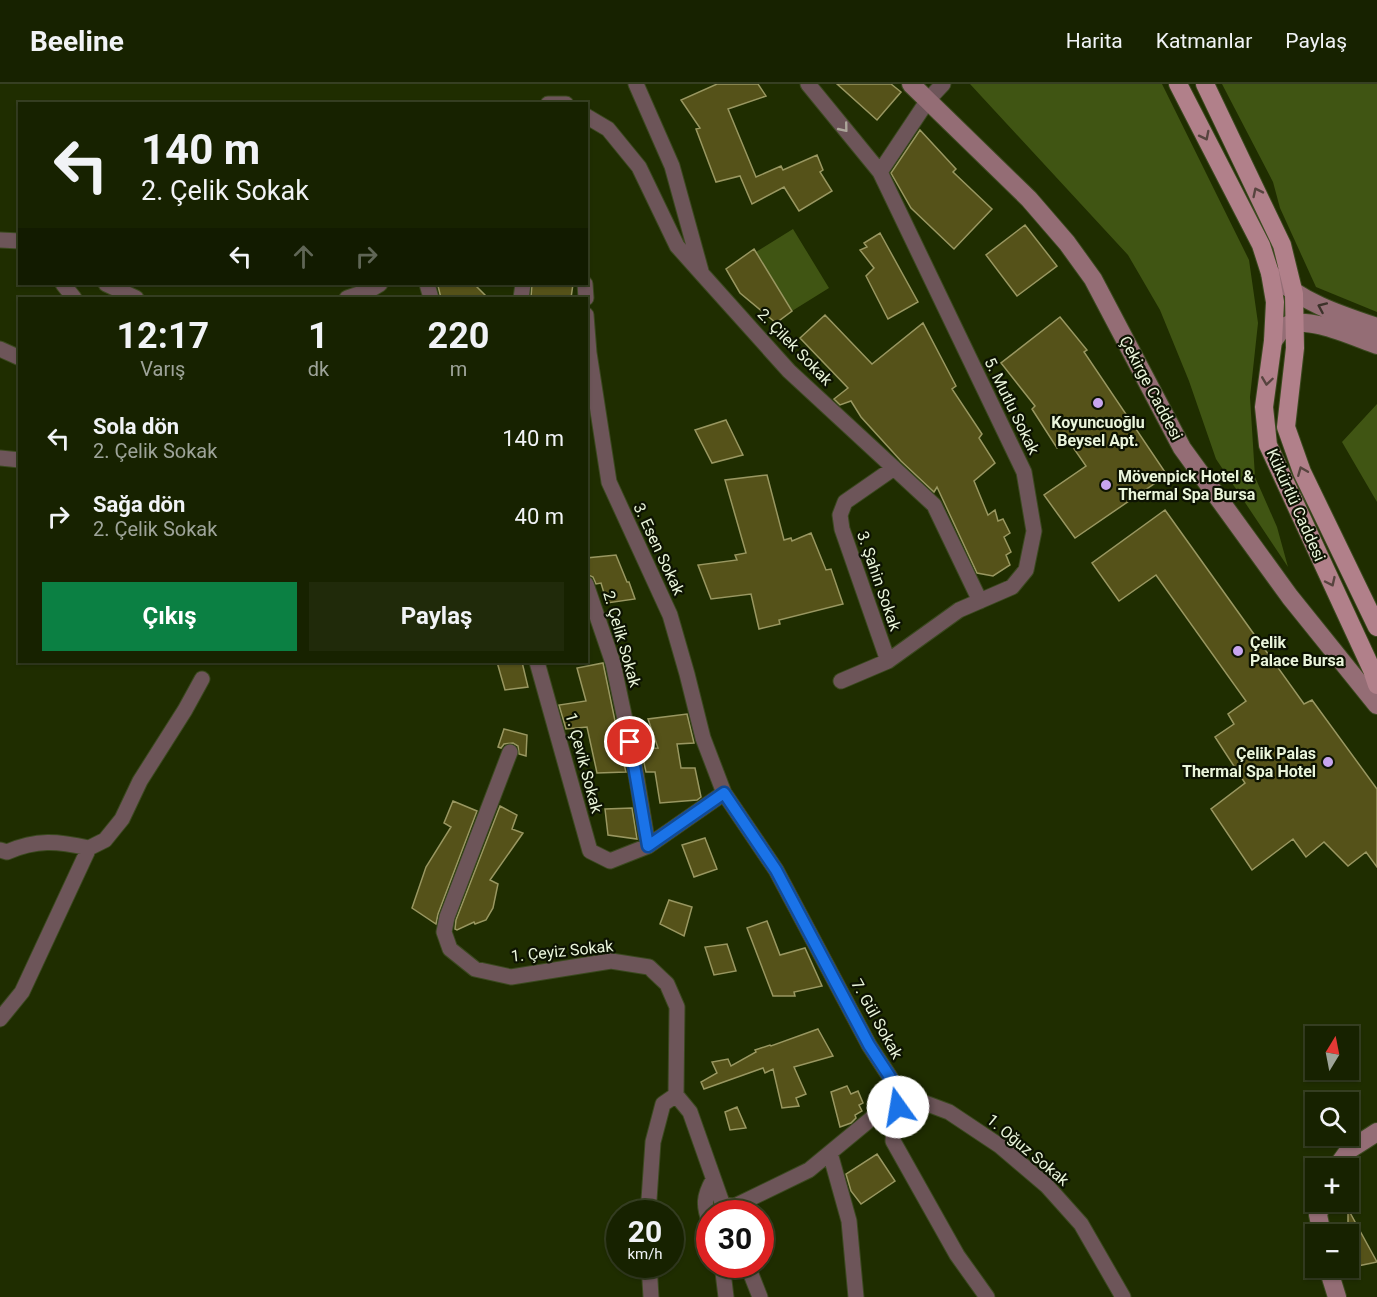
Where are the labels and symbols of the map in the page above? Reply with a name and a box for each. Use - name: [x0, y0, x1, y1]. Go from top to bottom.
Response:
- one-way arrow: [836, 121, 847, 132]
- one-way arrow: [1198, 129, 1209, 140]
- one-way arrow: [1252, 188, 1264, 199]
- one-way arrow: [1318, 302, 1329, 314]
- street label: 2. Çilek Sokak: [754, 305, 837, 390]
- street label: Çekirge Caddesi: [1116, 333, 1186, 443]
- street label: 5. Mutlu Sokak: [980, 354, 1044, 458]
- one-way arrow: [1262, 376, 1274, 385]
- marker: Koyuncuoğlu Beysel Apt.: [1091, 396, 1105, 410]
- place label: Koyuncuoğlu Beysel Apt.: [1051, 413, 1145, 450]
- street label: Kükürtlü Caddesi: [1263, 446, 1329, 564]
- one-way arrow: [1297, 466, 1309, 477]
- place label: Mövenpick Hotel & Thermal Spa Bursa: [1118, 467, 1256, 504]
- marker: Mövenpick Hotel & Thermal Spa Bursa: [1099, 478, 1113, 492]
- street label: 3. Esen Sokak: [629, 500, 689, 599]
- street label: 3. Şahin Sokak: [853, 529, 905, 634]
- one-way arrow: [1324, 576, 1336, 587]
- street label: 2. Çelik Sokak: [599, 589, 645, 690]
- place label: Çelik Palace Bursa: [1250, 633, 1345, 670]
- marker: Çelik Palace Bursa: [1231, 644, 1245, 658]
- street label: 1. Çevik Sokak: [561, 711, 607, 816]
- pin: [604, 716, 655, 767]
- place label: Çelik Palas Thermal Spa Hotel: [1182, 744, 1316, 781]
- marker: Çelik Palas Thermal Spa Hotel: [1321, 755, 1335, 769]
- street label: 1. Çeyiz Sokak: [510, 936, 615, 966]
- street label: 7. Gül Sokak: [847, 976, 907, 1063]
- north arrow: [1305, 1026, 1359, 1080]
- position arrow: [866, 1075, 930, 1139]
- street label: 1. Oğuz Sokak: [983, 1110, 1074, 1190]
- speed limit sign: 30: [696, 1200, 774, 1278]

